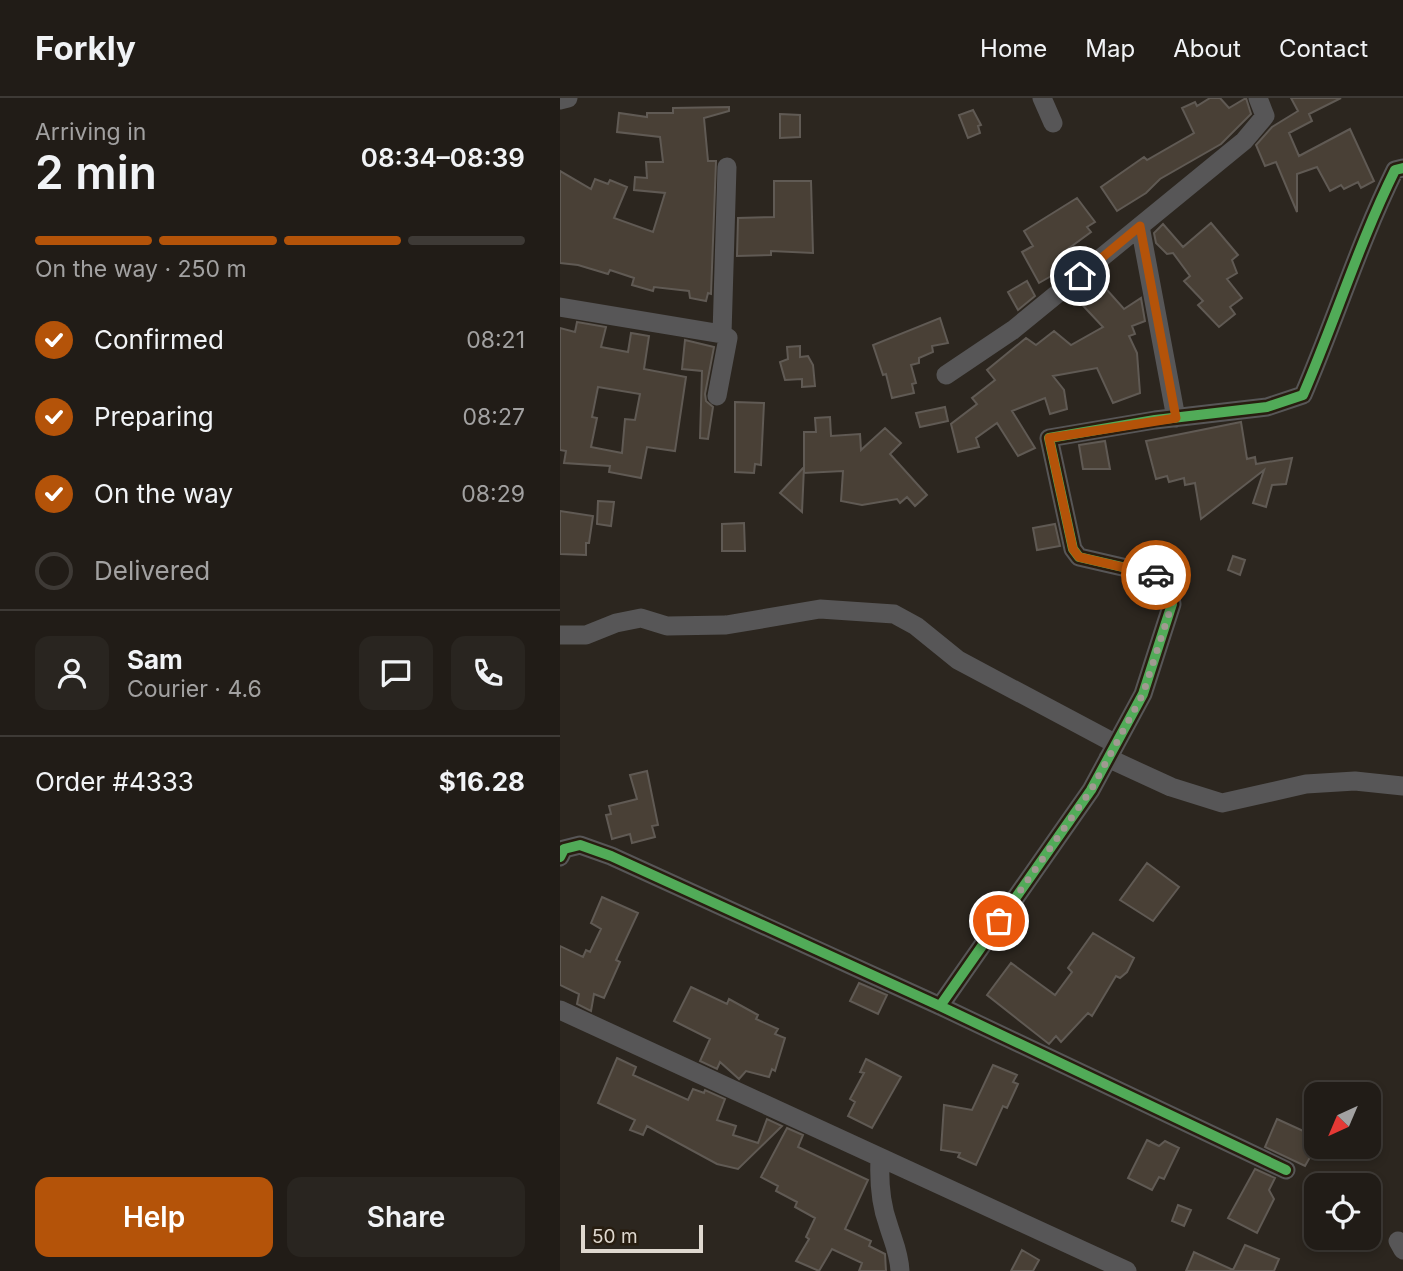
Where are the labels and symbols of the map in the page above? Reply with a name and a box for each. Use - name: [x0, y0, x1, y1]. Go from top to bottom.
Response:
- pin: [1050, 246, 1110, 306]
- courier: [1121, 540, 1191, 610]
- pin: [969, 891, 1029, 951]
- north arrow: [1304, 1082, 1381, 1158]
- scale bar: [581, 1222, 704, 1254]

